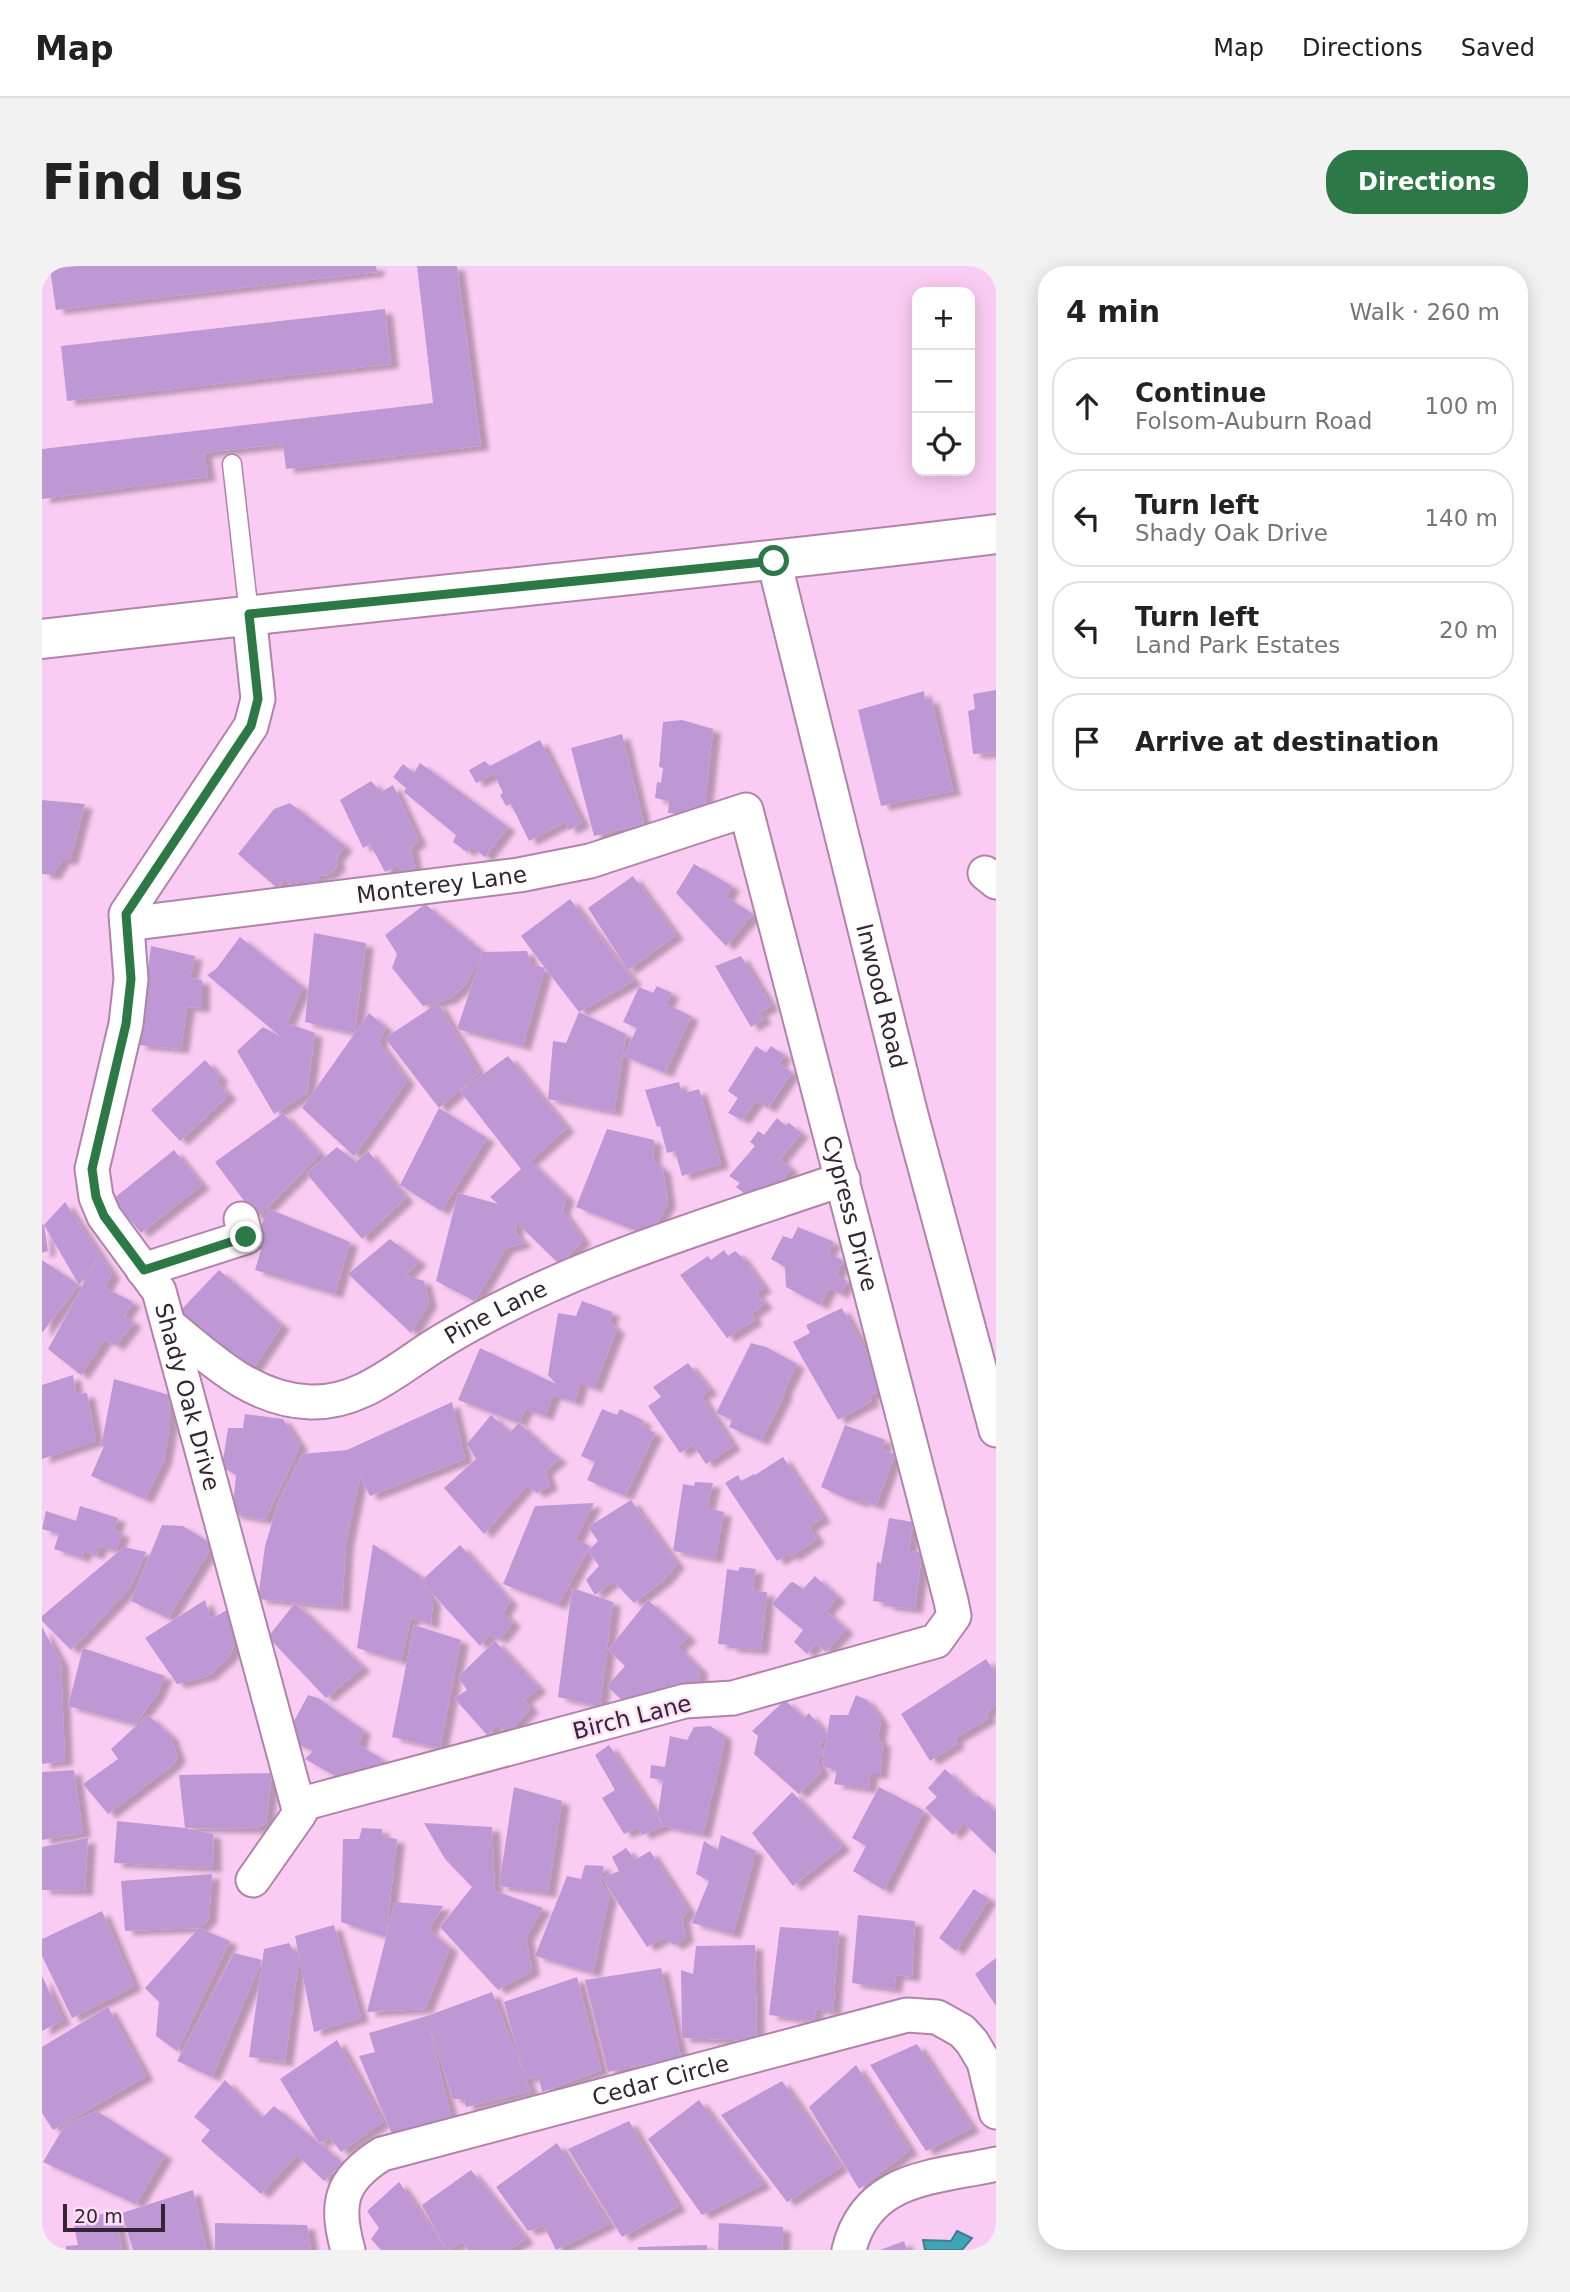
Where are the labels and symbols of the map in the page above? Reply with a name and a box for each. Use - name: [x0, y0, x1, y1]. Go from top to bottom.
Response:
- route start: [758, 545, 789, 576]
- street label: Monterey Lane: [355, 861, 529, 908]
- street label: Inwood Road: [851, 921, 912, 1071]
- street label: Cypress Drive: [818, 1132, 883, 1294]
- route end: [230, 1221, 261, 1252]
- street label: Pine Lane: [440, 1275, 551, 1349]
- street label: Shady Oak Drive: [150, 1300, 225, 1493]
- street label: Birch Lane: [570, 1690, 694, 1744]
- street label: Cedar Circle: [589, 2050, 732, 2111]
- scale bar: [63, 2201, 164, 2233]

